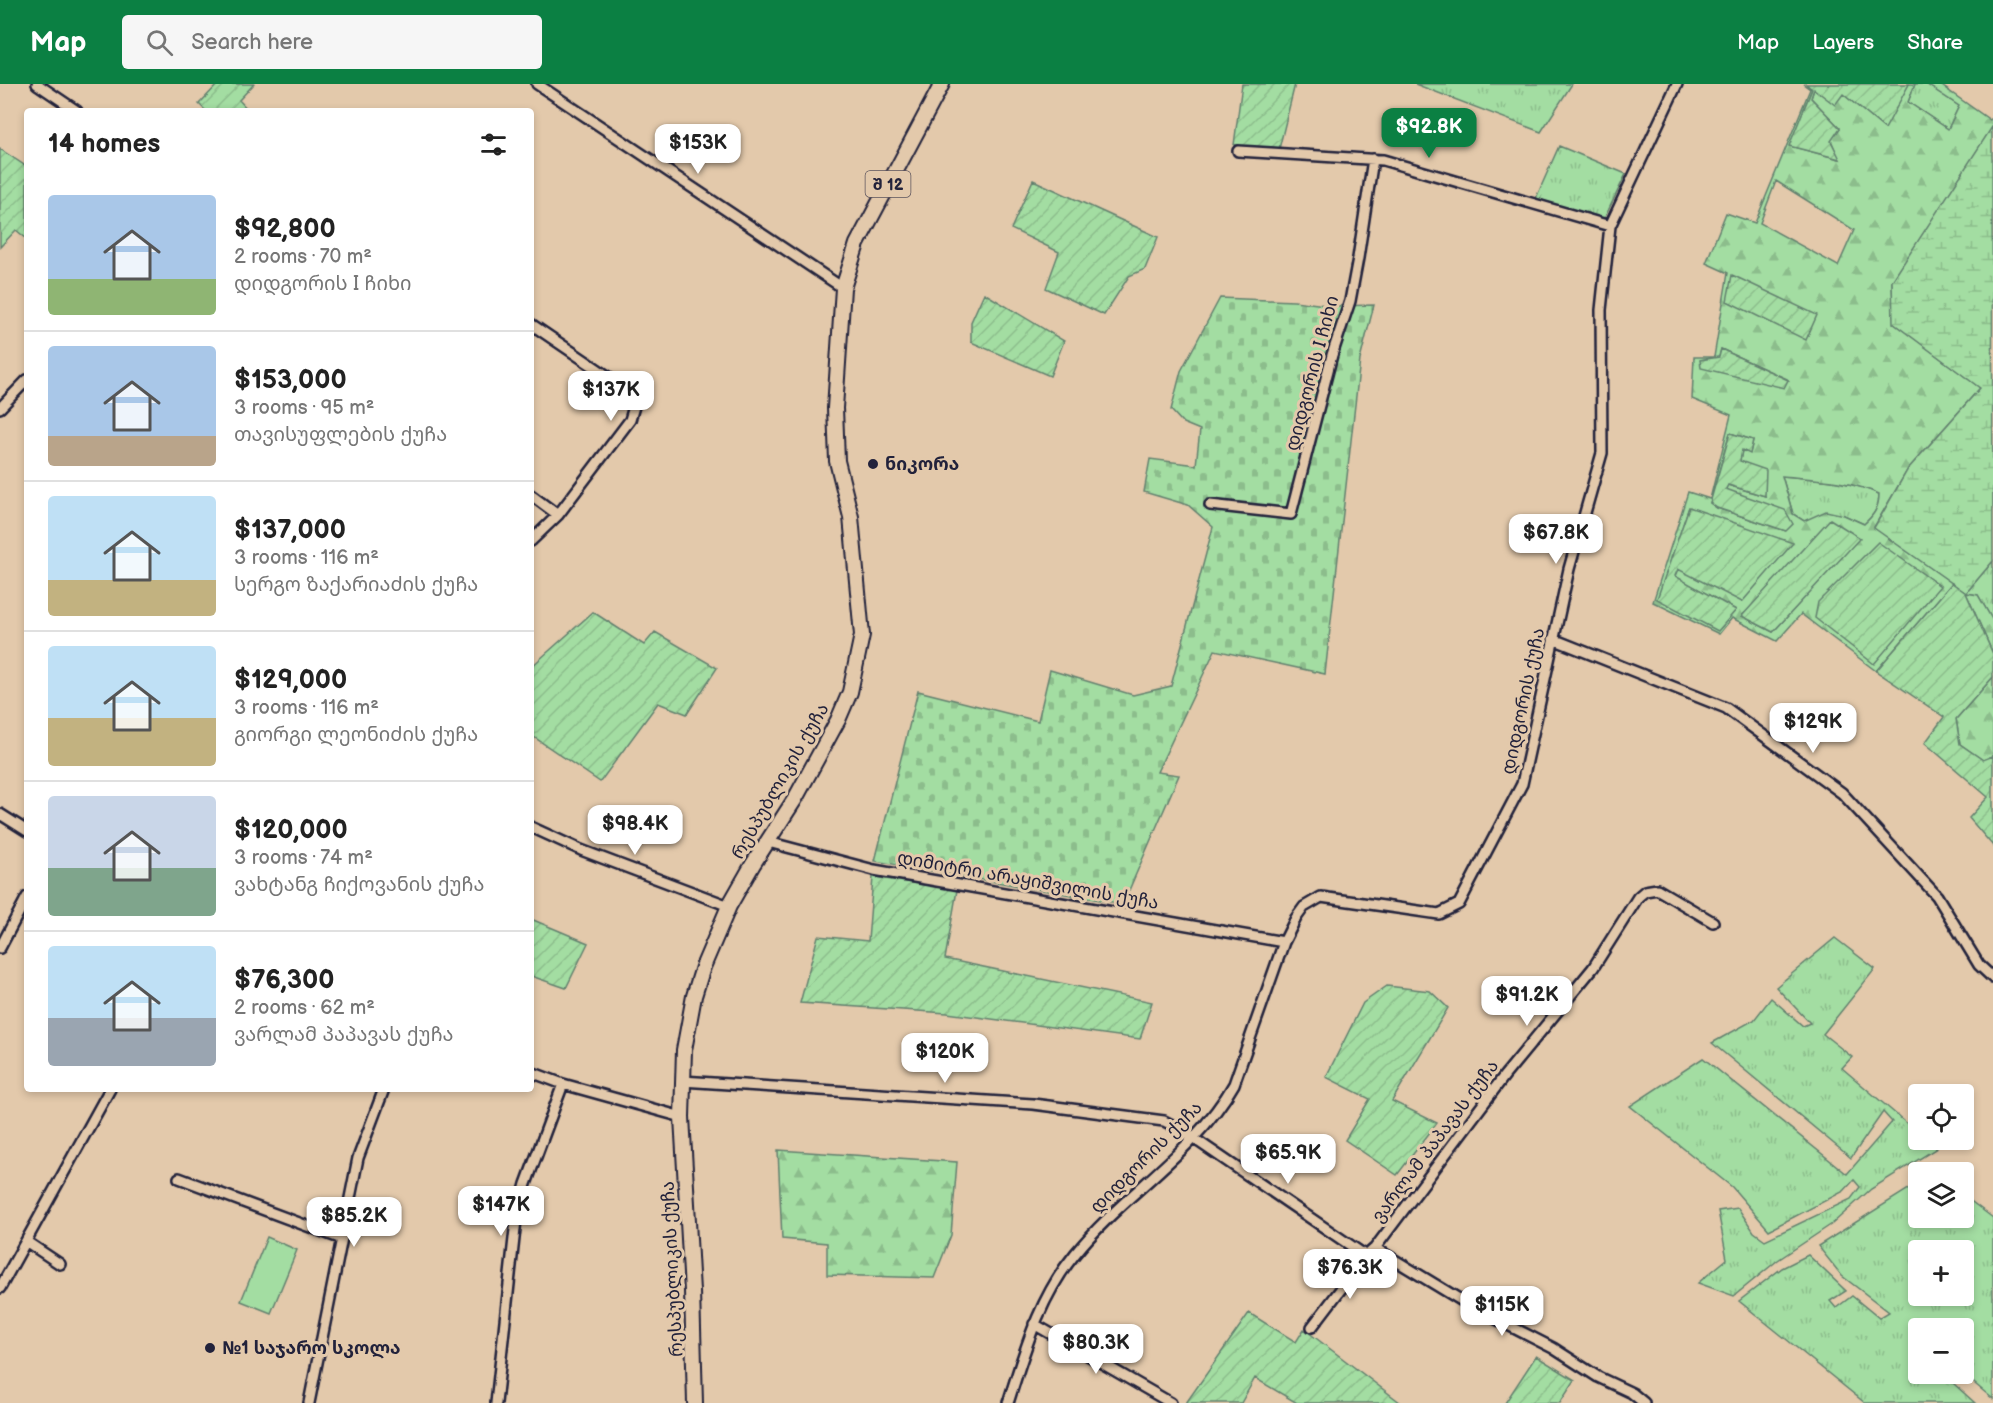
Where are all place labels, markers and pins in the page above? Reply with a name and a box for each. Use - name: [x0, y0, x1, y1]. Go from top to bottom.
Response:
- pin: $92.8K: [1380, 108, 1478, 159]
- pin: $153K: [656, 124, 740, 175]
- pin: $137K: [569, 371, 653, 422]
- place label: ნიკორა: [885, 454, 959, 475]
- marker: ნიკორა: [866, 457, 880, 471]
- pin: $67.8K: [1507, 514, 1605, 565]
- pin: $129K: [1771, 703, 1855, 754]
- pin: $98.4K: [586, 805, 684, 856]
- pin: $91.2K: [1478, 976, 1576, 1027]
- pin: $120K: [903, 1033, 987, 1084]
- pin: $65.9K: [1239, 1134, 1337, 1185]
- pin: $147K: [459, 1186, 543, 1237]
- pin: $85.2K: [305, 1197, 403, 1248]
- pin: $76.3K: [1301, 1249, 1399, 1300]
- pin: $115K: [1460, 1286, 1544, 1337]
- pin: $80.3K: [1047, 1324, 1145, 1375]
- place label: №1 საჯარო სკოლა: [222, 1338, 401, 1359]
- marker: №1 საჯარო სკოლა: [203, 1341, 217, 1355]

